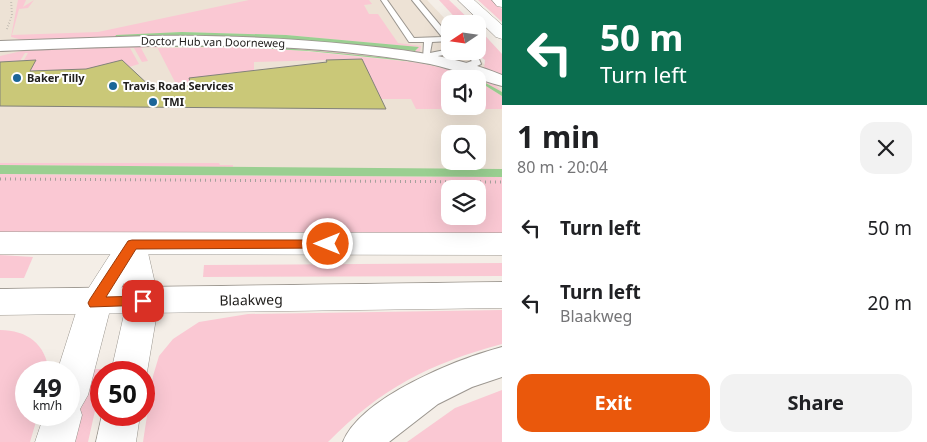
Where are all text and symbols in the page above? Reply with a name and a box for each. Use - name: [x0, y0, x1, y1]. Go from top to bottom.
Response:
- text: 50 m: [600, 14, 683, 61]
- north arrow: [441, 15, 486, 60]
- map controls: [441, 15, 486, 225]
- icon: left: [517, 20, 582, 85]
- street label: Doctor Hub van Doorneweg: [141, 33, 285, 50]
- text: Turn left: [600, 59, 687, 89]
- place label: Baker Tilly: [27, 70, 85, 85]
- button: sound: [441, 70, 486, 115]
- marker: Baker Tilly: [11, 72, 23, 84]
- place label: Travis Road Services: [123, 78, 234, 93]
- marker: Travis Road Services: [107, 80, 119, 92]
- place label: TMI: [163, 94, 184, 109]
- marker: TMI: [147, 96, 159, 108]
- text: 1 min: [517, 116, 600, 157]
- button: close: [860, 122, 912, 174]
- button: search: [441, 125, 486, 170]
- text: 80 m · 20:04: [517, 156, 608, 178]
- button: layers: [441, 180, 486, 225]
- icon: left: [517, 214, 545, 242]
- text: Turn left: [560, 215, 641, 241]
- text: 50 m: [868, 215, 912, 241]
- position arrow: [301, 217, 353, 269]
- text: Turn left: [560, 279, 641, 305]
- pin: [122, 280, 164, 322]
- icon: arrive: [129, 287, 157, 315]
- street label: Blaakweg: [219, 289, 283, 310]
- icon: left: [517, 289, 545, 317]
- text: 20 m: [868, 290, 912, 316]
- text: Blaakweg: [560, 305, 632, 327]
- speed limit sign: 50: [90, 361, 155, 426]
- text: 49: [33, 370, 62, 404]
- button: Exit: [517, 374, 710, 432]
- button: Share: [720, 374, 912, 432]
- text: km/h: [33, 397, 62, 414]

